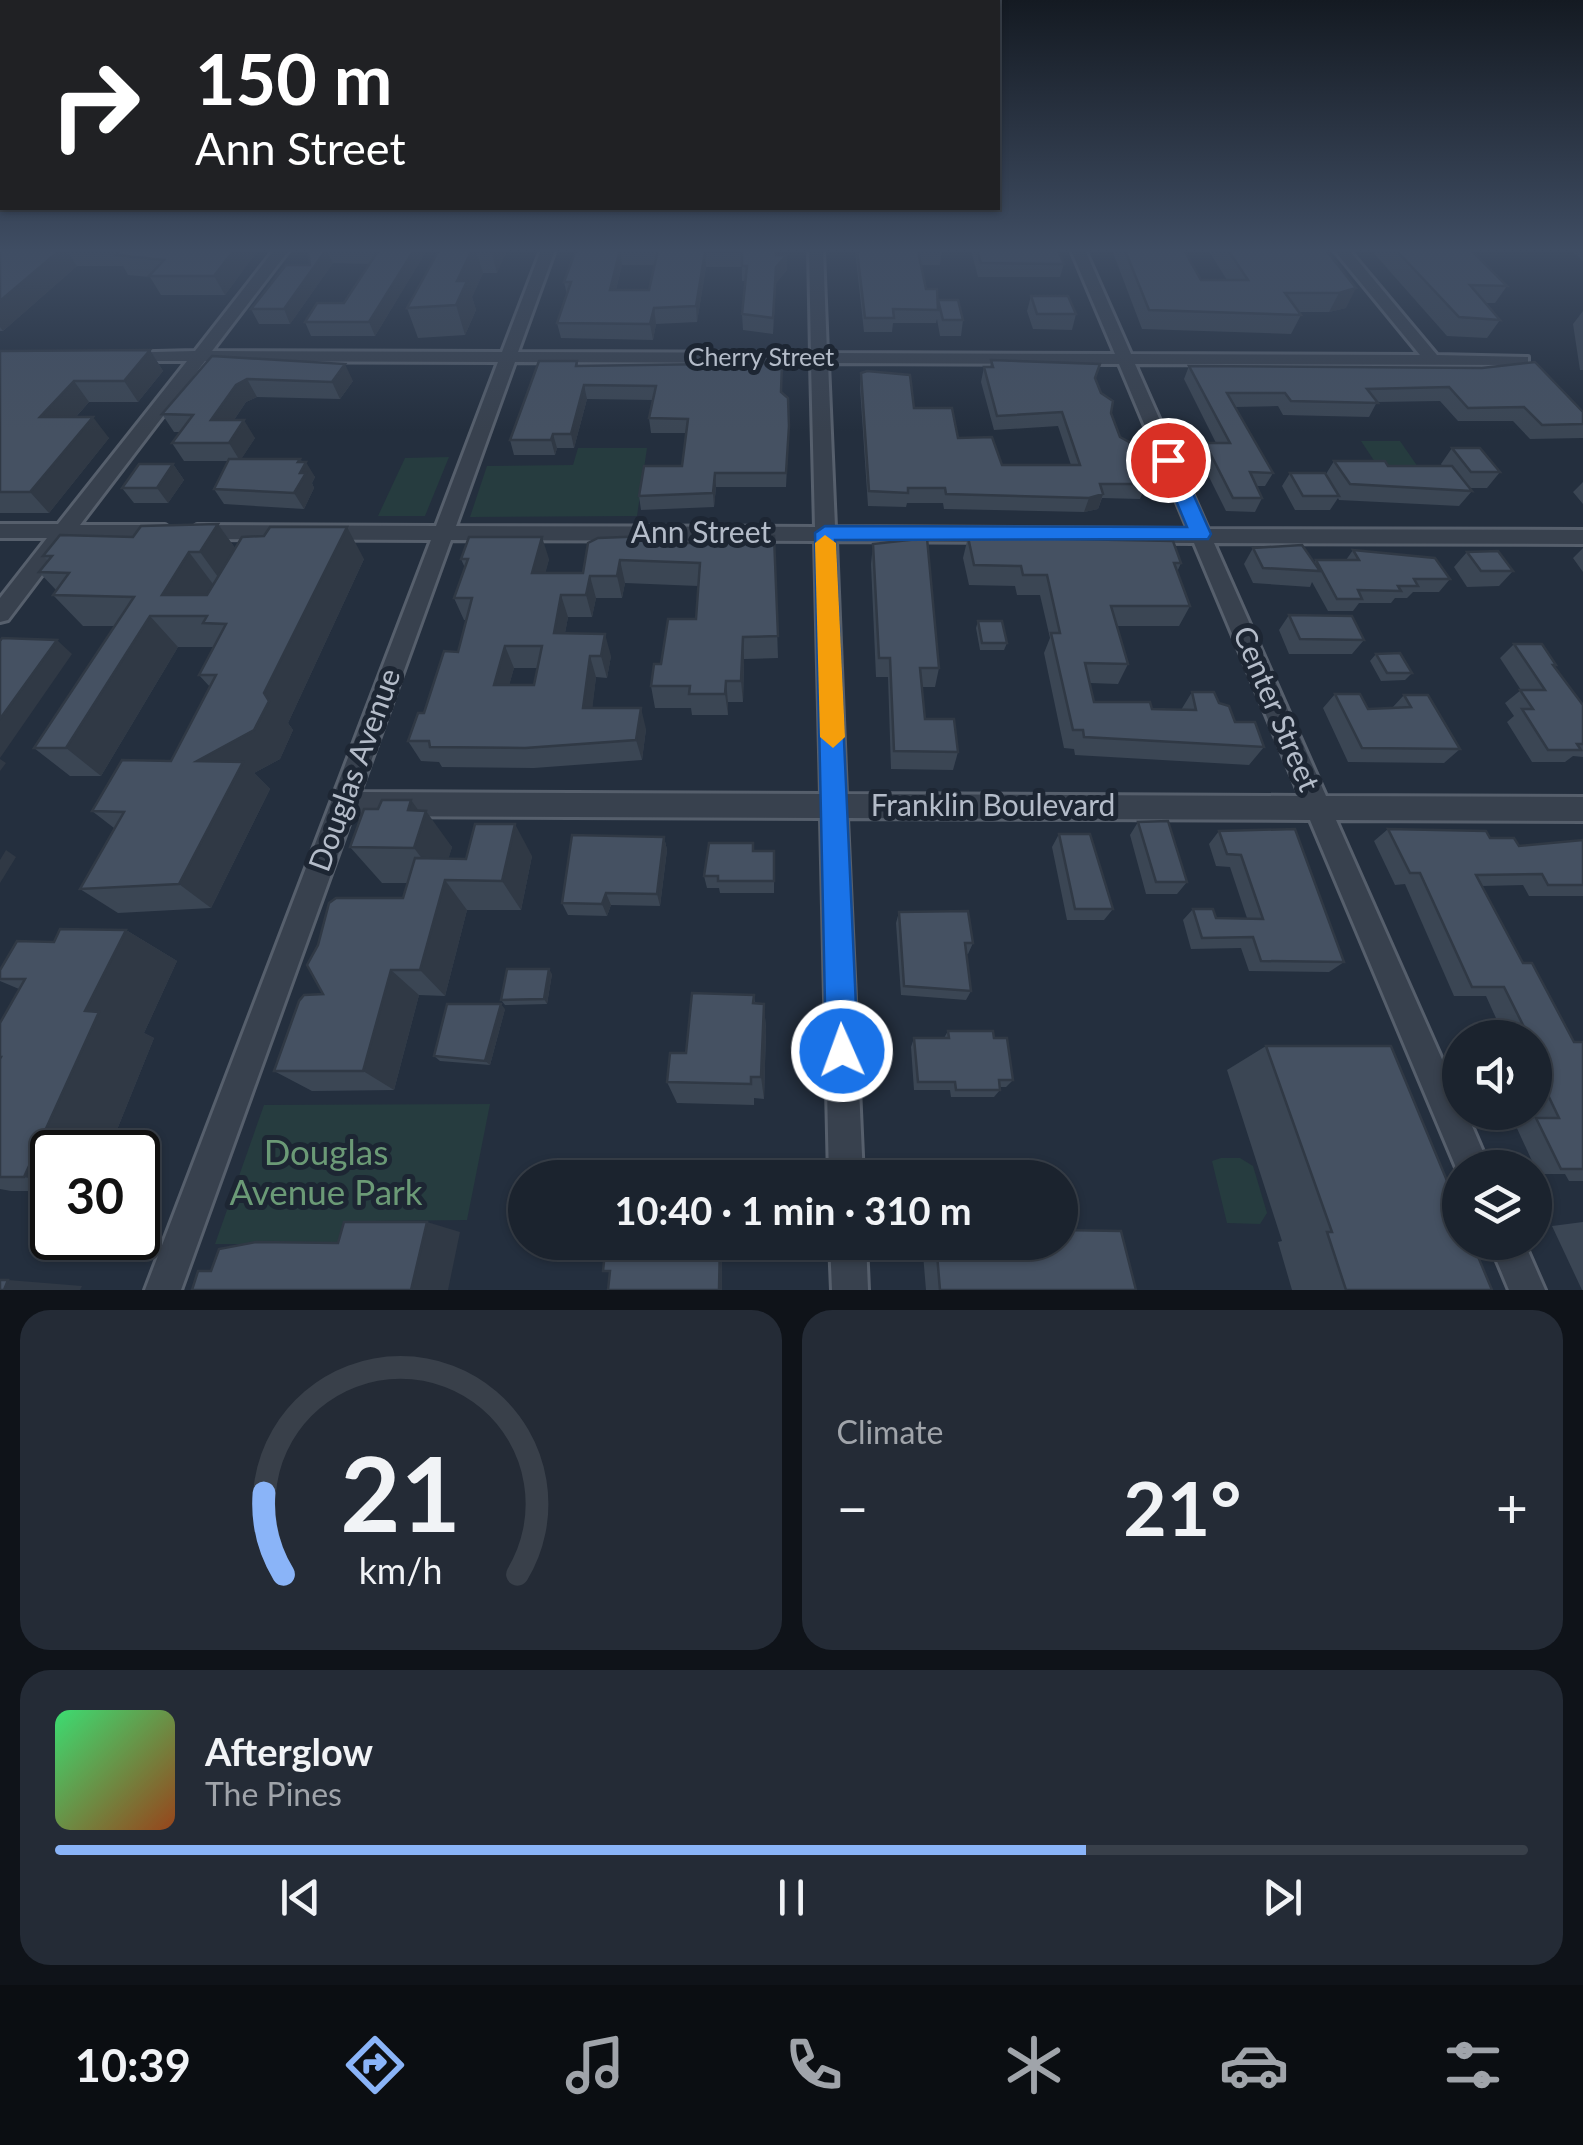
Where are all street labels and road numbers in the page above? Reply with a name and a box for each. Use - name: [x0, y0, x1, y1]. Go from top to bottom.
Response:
- street label: Cherry Street: [688, 341, 834, 371]
- street label: Ann Street: [631, 513, 771, 549]
- street label: Center Street: [1227, 620, 1329, 796]
- street label: Douglas Avenue: [300, 663, 406, 876]
- street label: Franklin Boulevard: [871, 786, 1115, 822]

